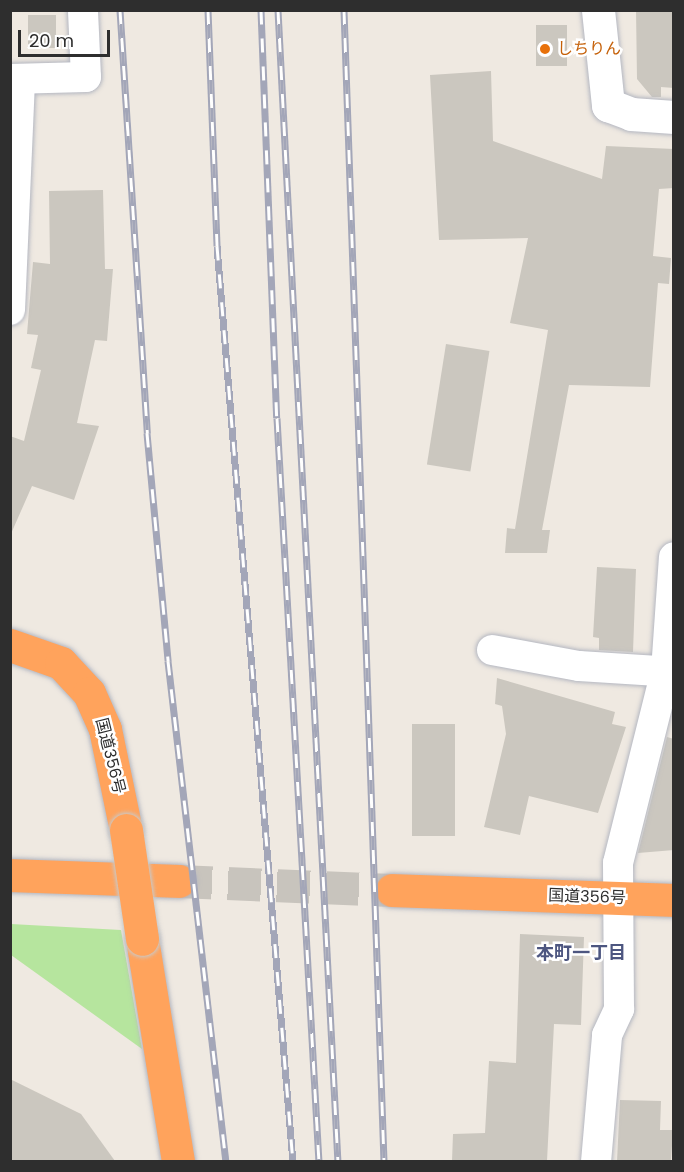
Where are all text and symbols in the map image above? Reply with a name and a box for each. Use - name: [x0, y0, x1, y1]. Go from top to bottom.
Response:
- scale bar: [21, 18, 112, 56]
- text: 20 m: [29, 28, 74, 53]
- place label: しちりん: [557, 39, 621, 59]
- marker: しちりん: [538, 42, 552, 56]
- street label: 国道356号: [91, 716, 129, 796]
- street label: 国道356号: [548, 886, 626, 908]
- district label: 本町一丁目: [536, 942, 626, 964]

